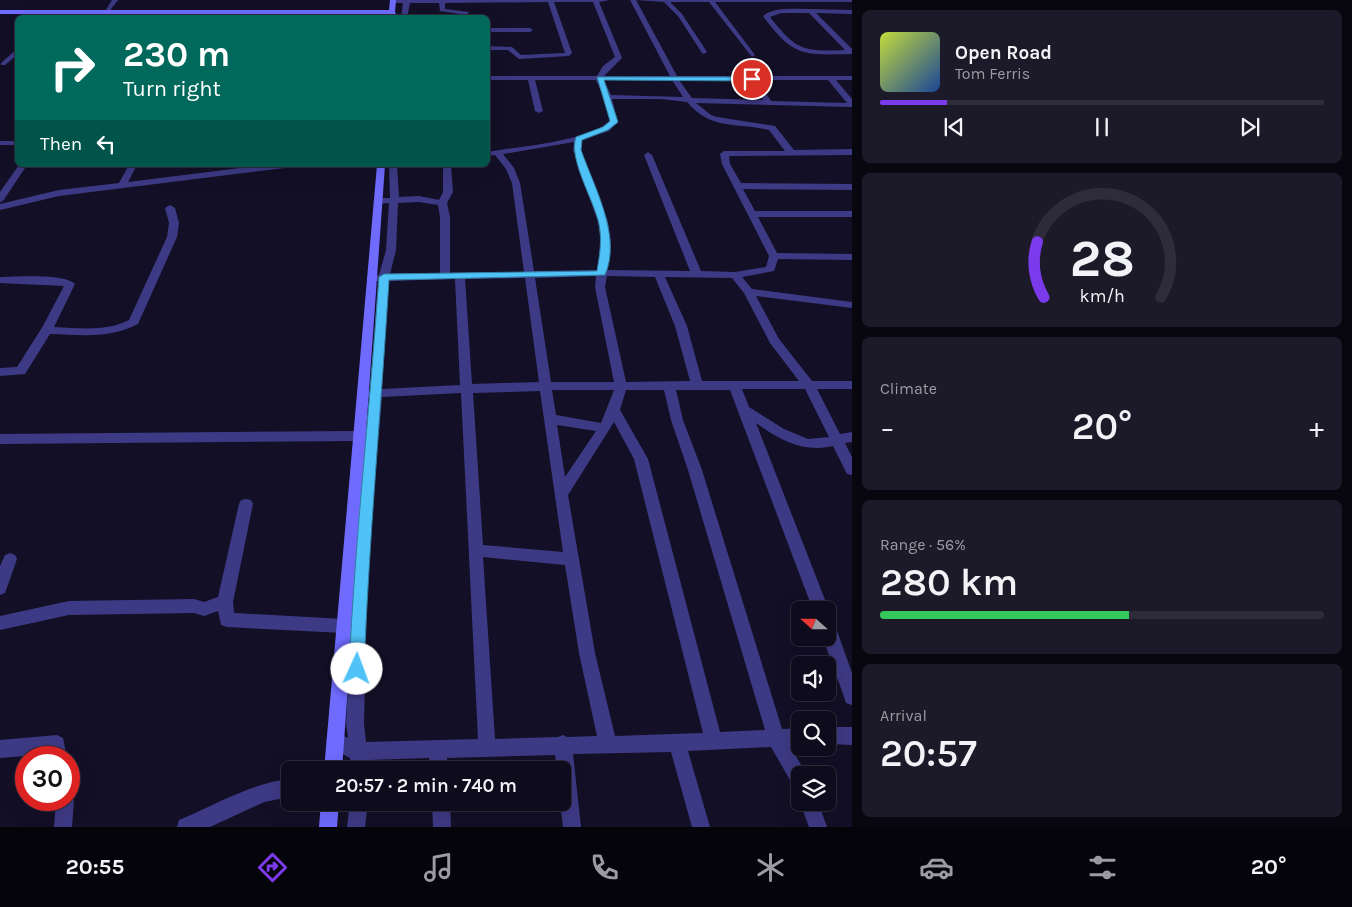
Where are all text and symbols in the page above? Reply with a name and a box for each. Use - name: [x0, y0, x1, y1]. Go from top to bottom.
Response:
- text: 230 m: [123, 34, 230, 75]
- icon: right: [40, 35, 105, 100]
- text: Open Road: [955, 42, 1052, 64]
- pin: [731, 58, 773, 100]
- text: Tom Ferris: [955, 64, 1030, 83]
- icon: arrive: [738, 65, 766, 93]
- text: Turn right: [123, 76, 221, 102]
- icon: previous: [940, 113, 968, 141]
- icon: pause: [1088, 113, 1116, 141]
- icon: next: [1236, 113, 1264, 141]
- icon: left: [92, 130, 120, 158]
- text: Then: [40, 133, 82, 155]
- text: 28: [1069, 228, 1135, 289]
- text: km/h: [1079, 286, 1125, 307]
- text: Climate: [880, 379, 937, 398]
- text: 20°: [1072, 404, 1132, 449]
- text: −: [880, 411, 895, 444]
- text: +: [1309, 411, 1324, 444]
- text: Range · 56%: [880, 535, 966, 554]
- text: 280 km: [880, 560, 1018, 605]
- north arrow: [791, 601, 836, 646]
- map controls: [791, 601, 836, 811]
- position arrow: [330, 642, 382, 694]
- button: sound: [791, 656, 836, 701]
- text: Arrival: [880, 706, 927, 725]
- button: search: [791, 711, 836, 756]
- text: 20:57: [880, 731, 977, 776]
- speed limit sign: 30: [15, 746, 80, 811]
- button: layers: [791, 766, 836, 811]
- text: 20:57 · 2 min · 740 m: [335, 775, 517, 797]
- icon: directions: [255, 850, 290, 885]
- icon: music: [421, 850, 456, 885]
- icon: phone: [587, 850, 622, 885]
- icon: climate: [753, 850, 788, 885]
- icon: car: [919, 850, 954, 885]
- icon: filters: [1085, 850, 1120, 885]
- text: 20:55: [65, 854, 124, 880]
- text: 20°: [1251, 854, 1286, 880]

